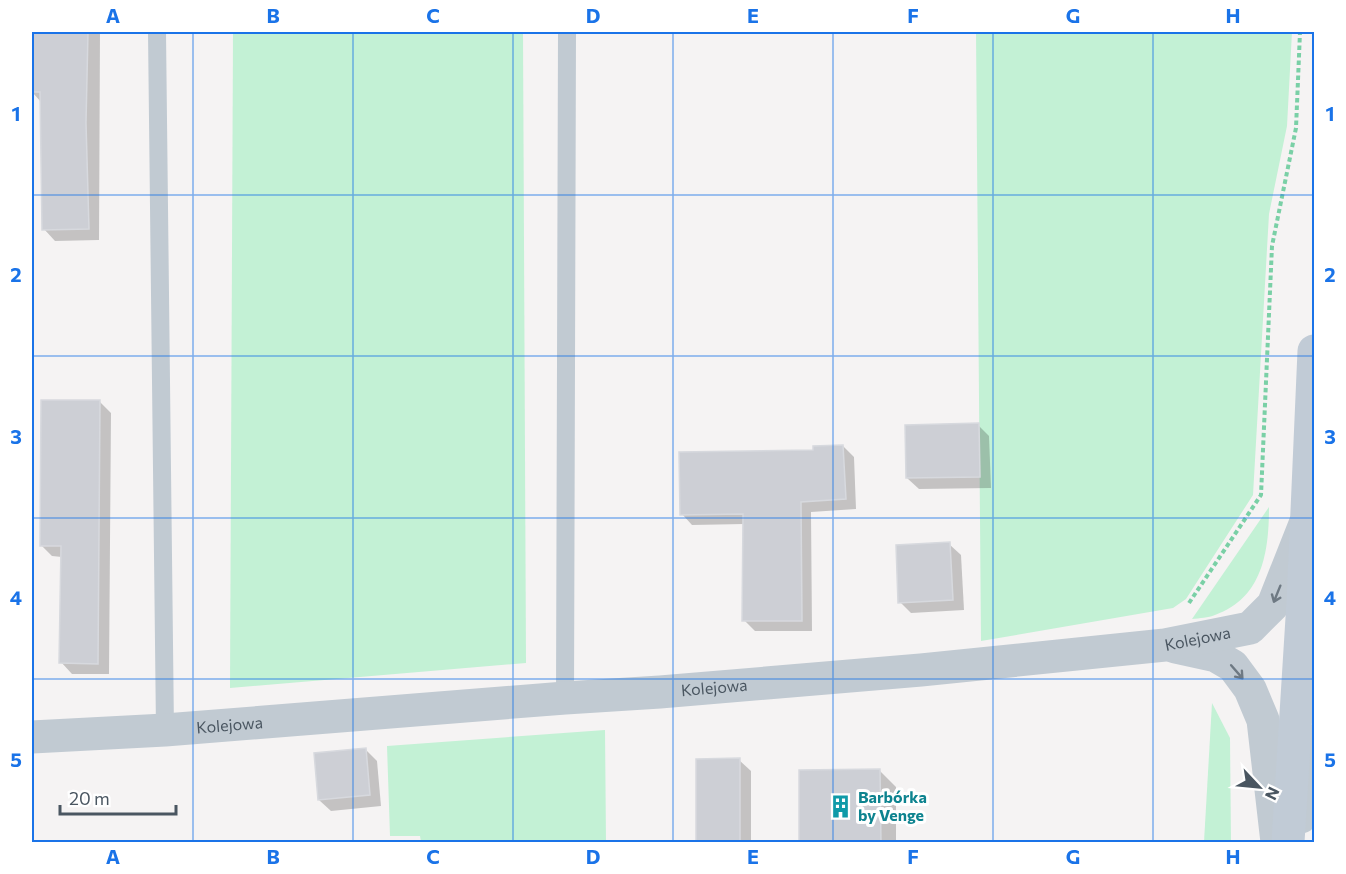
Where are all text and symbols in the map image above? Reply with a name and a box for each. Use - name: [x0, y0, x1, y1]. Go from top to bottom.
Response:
- text: A: [106, 3, 120, 27]
- text: B: [266, 3, 280, 27]
- text: C: [426, 3, 440, 27]
- text: D: [586, 3, 600, 27]
- text: E: [747, 3, 759, 27]
- text: F: [907, 3, 919, 27]
- text: G: [1066, 3, 1080, 27]
- text: H: [1226, 3, 1241, 27]
- text: 1: [11, 101, 21, 125]
- text: 1: [1325, 101, 1335, 125]
- text: 2: [10, 262, 22, 286]
- text: 2: [1324, 262, 1336, 286]
- text: 3: [10, 424, 22, 448]
- text: 3: [1324, 424, 1336, 448]
- one-way arrow: [1271, 584, 1282, 603]
- text: 4: [10, 585, 22, 609]
- text: 4: [1324, 585, 1336, 609]
- street label: Kolejowa: [1163, 622, 1232, 654]
- one-way arrow: [1230, 665, 1244, 680]
- street label: Kolejowa: [680, 675, 748, 699]
- street label: Kolejowa: [196, 712, 264, 736]
- text: 5: [10, 747, 22, 771]
- text: 5: [1324, 747, 1336, 771]
- north arrow: [1229, 757, 1289, 817]
- scale bar: [60, 778, 176, 816]
- text: N: [1262, 784, 1284, 803]
- text: 20 m: [69, 787, 110, 809]
- place label: Barbórka by Venge: [858, 787, 927, 824]
- building icon: Barbórka by Venge: [827, 793, 853, 819]
- text: A: [106, 844, 120, 868]
- text: B: [266, 844, 280, 868]
- text: C: [426, 844, 440, 868]
- text: D: [586, 844, 600, 868]
- text: E: [747, 844, 759, 868]
- text: F: [907, 844, 919, 868]
- text: G: [1066, 844, 1080, 868]
- text: H: [1226, 844, 1241, 868]

